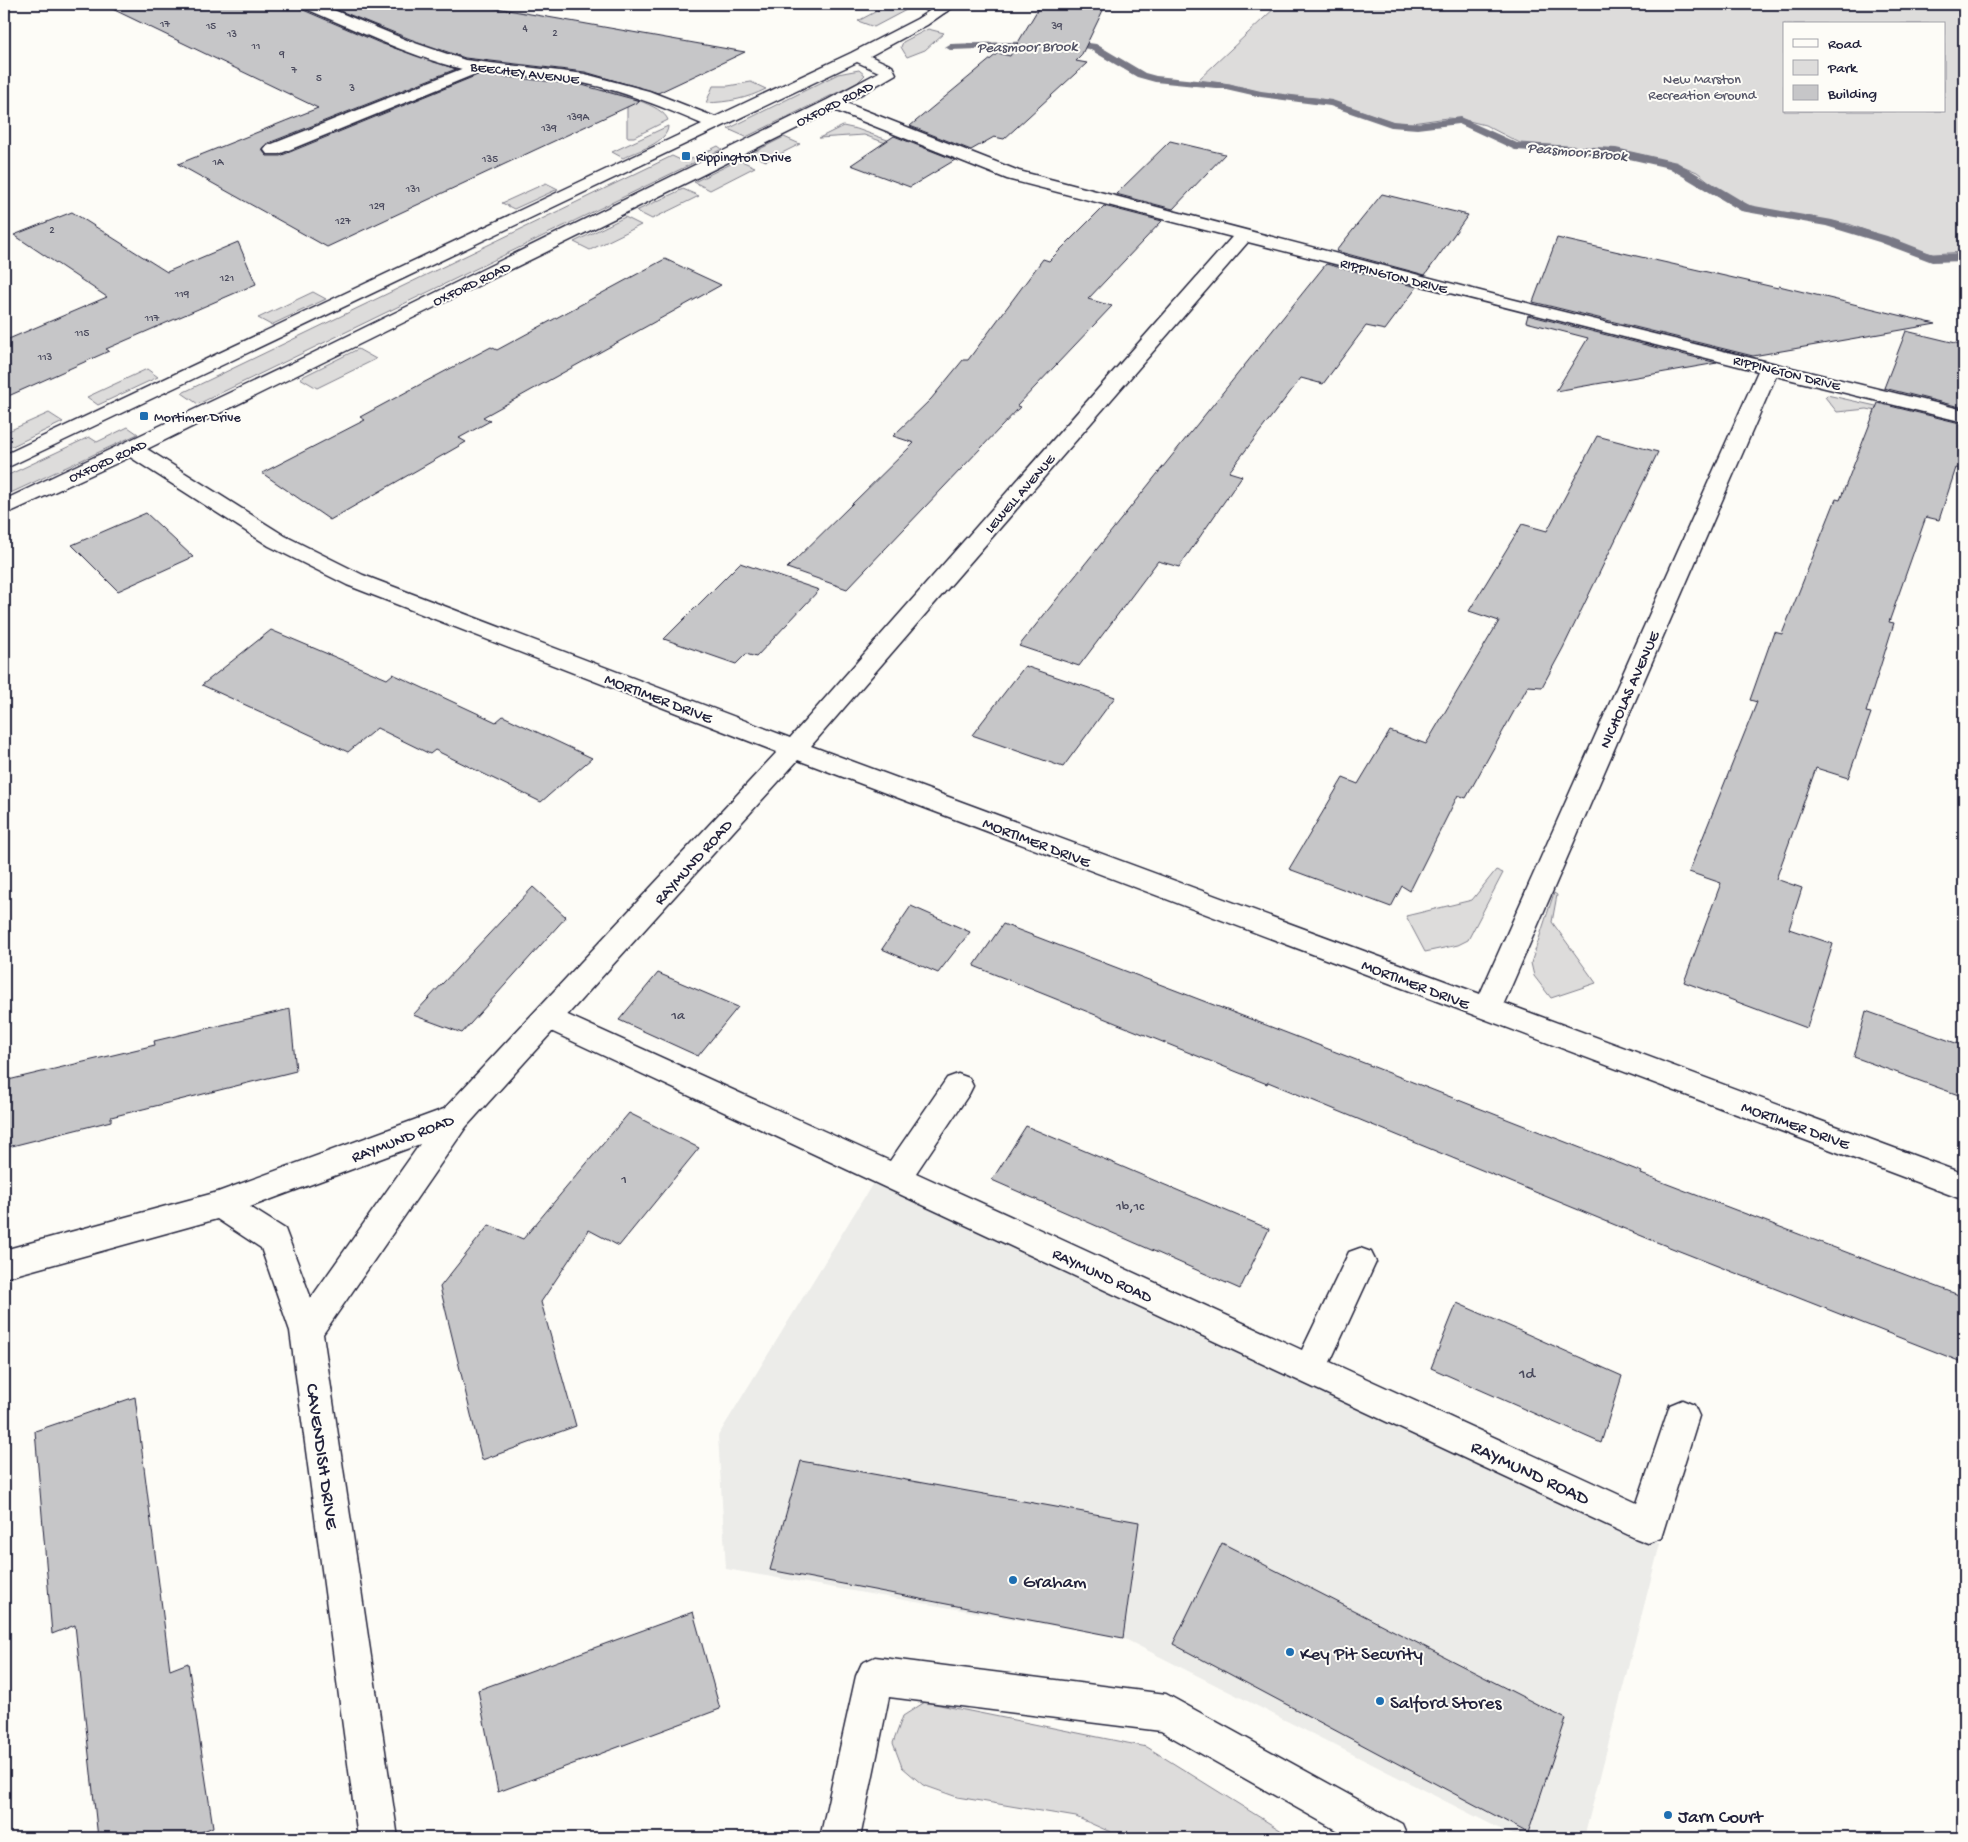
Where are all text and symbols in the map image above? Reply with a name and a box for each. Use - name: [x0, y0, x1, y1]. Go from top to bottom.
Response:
- house number: 17: [159, 19, 170, 31]
- house number: 15: [205, 21, 216, 33]
- house number: 39: [1050, 21, 1063, 33]
- legend: [1783, 22, 1946, 112]
- house number: 4: [522, 23, 528, 35]
- house number: 2: [552, 28, 558, 40]
- house number: 13: [226, 29, 237, 41]
- text: Road: [1828, 36, 1862, 54]
- water label: Peasmoor Brook: [977, 38, 1079, 58]
- house number: 11: [251, 41, 260, 53]
- house number: 9: [278, 49, 285, 61]
- street label: BEECHEY AVENUE: [468, 59, 581, 90]
- text: Park: [1827, 60, 1858, 78]
- house number: 7: [290, 65, 297, 77]
- park label: New Marston Recreation Ground: [1648, 72, 1758, 105]
- house number: 5: [316, 73, 322, 85]
- street label: OXFORD ROAD: [794, 78, 877, 132]
- house number: 3: [348, 83, 355, 95]
- text: Building: [1827, 86, 1877, 104]
- house number: 139A: [566, 112, 590, 124]
- house number: 139: [540, 123, 557, 135]
- water label: Peasmoor Brook: [1526, 140, 1629, 166]
- marker: Rippington Drive: [680, 150, 692, 162]
- place label: Rippington Drive: [696, 150, 792, 167]
- house number: 135: [481, 154, 498, 166]
- house number: 1A: [212, 157, 224, 169]
- house number: 131: [405, 184, 420, 196]
- house number: 129: [368, 201, 385, 213]
- house number: 127: [334, 216, 351, 228]
- house number: 2: [49, 225, 55, 237]
- street label: RIPPINGTON DRIVE: [1338, 256, 1450, 299]
- street label: OXFORD ROAD: [430, 259, 515, 311]
- house number: 121: [219, 273, 234, 285]
- house number: 119: [174, 289, 190, 301]
- house number: 117: [144, 313, 160, 325]
- house number: 115: [74, 328, 90, 340]
- house number: 113: [37, 352, 53, 364]
- street label: RIPPINGTON DRIVE: [1731, 353, 1843, 396]
- marker: Mortimer Drive: [138, 410, 150, 422]
- place label: Mortimer Drive: [154, 410, 241, 427]
- street label: OXFORD ROAD: [66, 436, 151, 488]
- street label: LEWELL AVENUE: [982, 451, 1061, 537]
- street label: NICHOLAS AVENUE: [1597, 628, 1666, 752]
- street label: MORTIMER DRIVE: [601, 671, 715, 730]
- street label: MORTIMER DRIVE: [979, 815, 1093, 874]
- street label: RAYMUND ROAD: [651, 816, 738, 910]
- street label: MORTIMER DRIVE: [1358, 957, 1472, 1016]
- house number: 1a: [670, 1008, 686, 1025]
- street label: MORTIMER DRIVE: [1738, 1099, 1853, 1156]
- street label: RAYMUND ROAD: [349, 1112, 458, 1169]
- house number: 1: [620, 1172, 627, 1189]
- house number: 1b,1c: [1115, 1199, 1145, 1216]
- street label: RAYMUND ROAD: [1049, 1246, 1155, 1309]
- house number: 1d: [1518, 1366, 1537, 1385]
- street label: CAVENDISH DRIVE: [299, 1382, 342, 1532]
- street label: RAYMUND ROAD: [1466, 1437, 1593, 1512]
- place label: Graham: [1023, 1572, 1087, 1595]
- marker: Graham: [1007, 1574, 1019, 1586]
- place label: Key Pit Security: [1300, 1644, 1424, 1667]
- marker: Key Pit Security: [1284, 1646, 1296, 1658]
- place label: Salford Stores: [1390, 1693, 1503, 1716]
- marker: Salford Stores: [1374, 1695, 1386, 1707]
- place label: Jarn Court: [1678, 1807, 1765, 1830]
- marker: Jarn Court: [1662, 1809, 1674, 1821]

